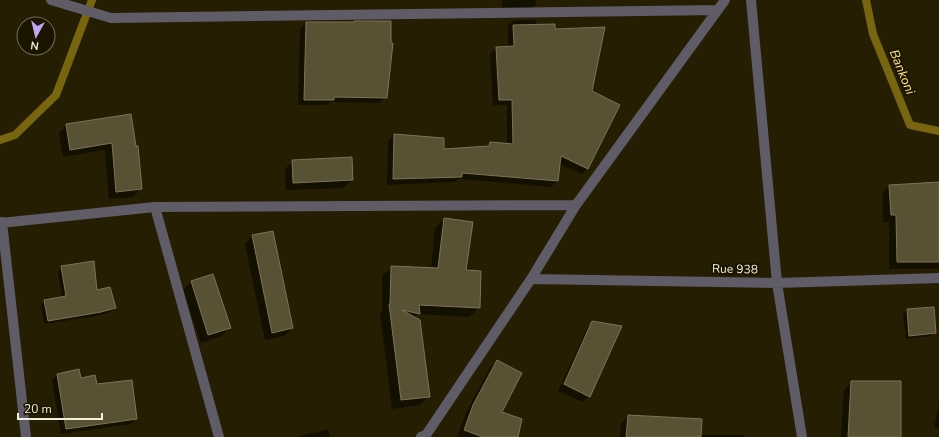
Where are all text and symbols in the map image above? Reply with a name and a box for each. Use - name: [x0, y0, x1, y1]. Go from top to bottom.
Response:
- north arrow: [16, 16, 56, 56]
- text: N: [30, 37, 40, 53]
- water label: Bankoni: [885, 47, 920, 98]
- street label: Rue 938: [712, 261, 758, 277]
- scale bar: [18, 395, 102, 421]
- text: 20 m: [24, 401, 52, 417]

